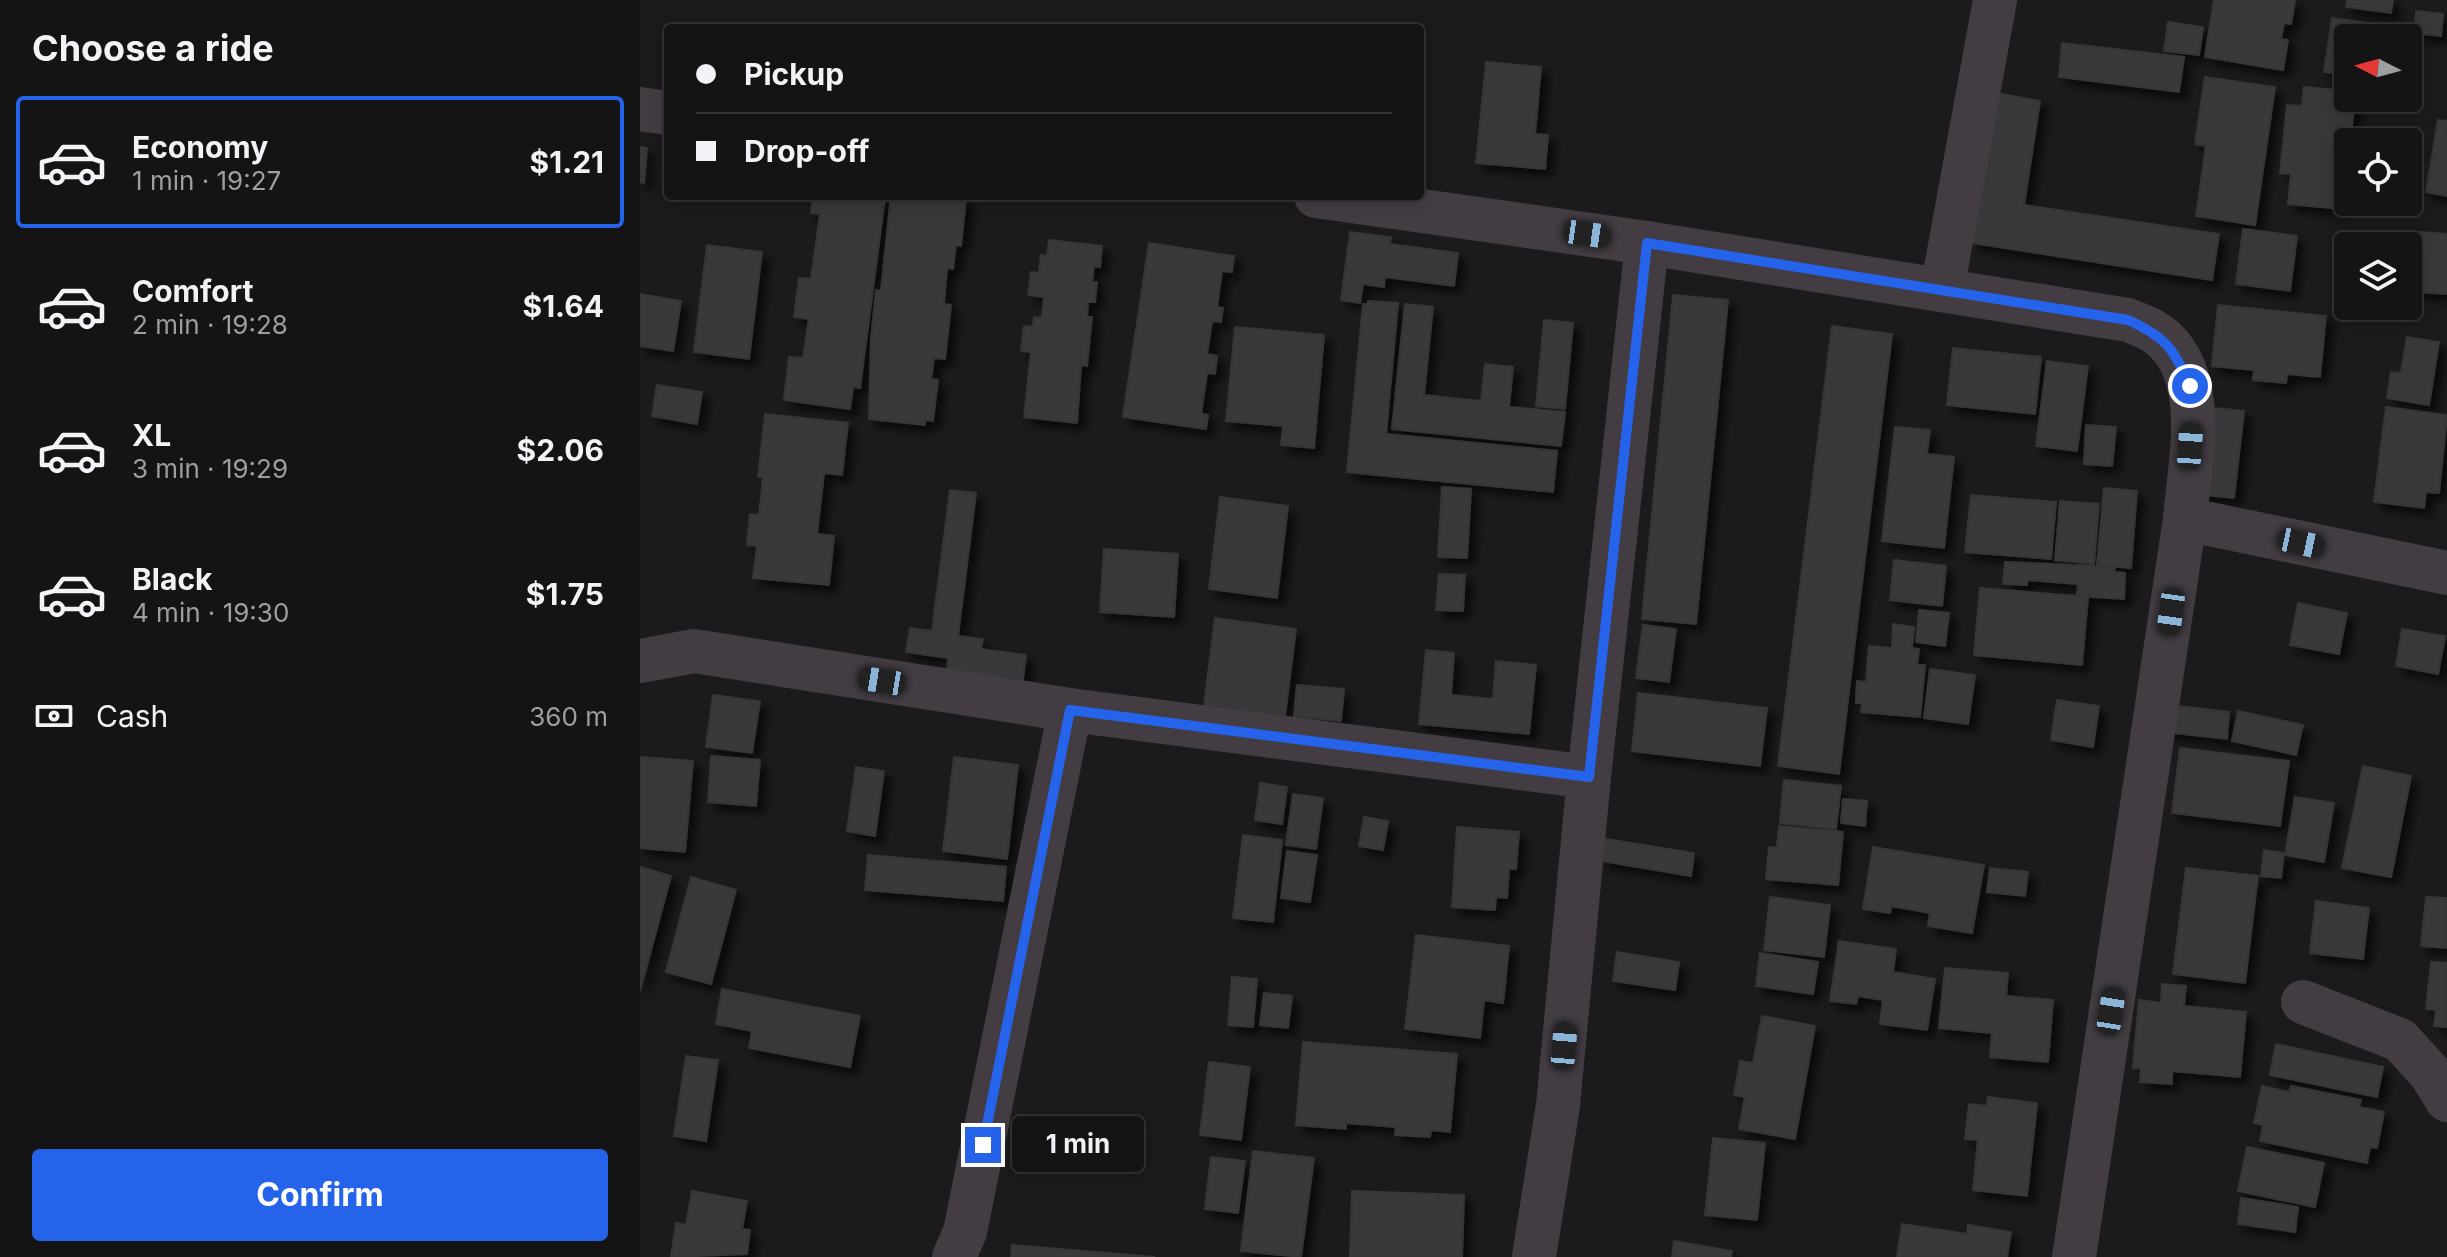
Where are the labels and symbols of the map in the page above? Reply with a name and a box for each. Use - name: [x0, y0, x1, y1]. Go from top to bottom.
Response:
- north arrow: [2334, 24, 2422, 112]
- car: [1562, 219, 1612, 249]
- route start: [2172, 368, 2208, 404]
- car: [2176, 421, 2204, 471]
- car: [2275, 526, 2327, 560]
- car: [2156, 587, 2186, 637]
- car: [856, 665, 908, 697]
- car: [2095, 985, 2127, 1037]
- car: [1550, 1021, 1578, 1071]
- callout: 1 min: [1011, 1117, 1143, 1173]
- route end: [965, 1127, 1001, 1163]

